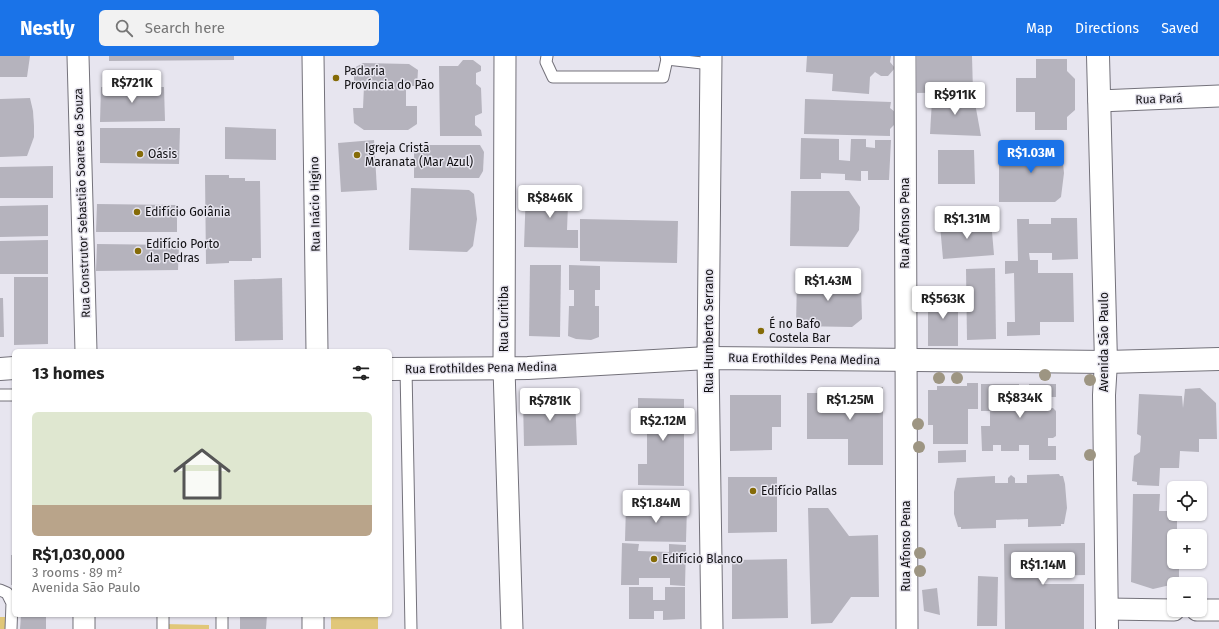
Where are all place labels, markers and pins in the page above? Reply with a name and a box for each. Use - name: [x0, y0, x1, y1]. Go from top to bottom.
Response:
- place label: Padaria Província do Pão: [344, 64, 434, 92]
- pin: R$721K: [99, 70, 165, 104]
- marker: Padaria Província do Pão: [331, 73, 341, 83]
- pin: R$911K: [922, 82, 988, 116]
- pin: R$1.03M: [994, 140, 1068, 174]
- place label: Igreja Cristã Maranata (Mar Azul): [365, 141, 473, 169]
- place label: Oásis: [148, 147, 178, 161]
- marker: Oásis: [135, 149, 145, 159]
- marker: Igreja Cristã Maranata (Mar Azul): [352, 150, 362, 160]
- pin: R$846K: [517, 185, 583, 219]
- place label: Edifício Goiânia: [145, 205, 231, 219]
- pin: R$1.31M: [930, 206, 1004, 240]
- marker: Edifício Goiânia: [132, 207, 142, 217]
- place label: Edifício Porto da Pedras: [146, 237, 220, 265]
- marker: Edifício Porto da Pedras: [133, 246, 143, 256]
- pin: R$1.43M: [791, 268, 865, 302]
- pin: R$563K: [910, 286, 976, 320]
- place label: É no Bafo Costela Bar: [769, 316, 831, 345]
- marker: É no Bafo Costela Bar: [756, 326, 766, 336]
- pin: R$834K: [987, 385, 1053, 419]
- pin: R$1.25M: [813, 387, 887, 421]
- pin: R$781K: [517, 388, 583, 422]
- pin: R$2.12M: [626, 408, 700, 442]
- place label: Edifício Pallas: [761, 484, 837, 498]
- marker: Edifício Pallas: [748, 486, 758, 496]
- pin: R$1.84M: [619, 490, 693, 524]
- place label: Edifício Blanco: [662, 552, 743, 566]
- pin: R$1.14M: [1006, 552, 1080, 586]
- marker: Edifício Blanco: [649, 554, 659, 564]

